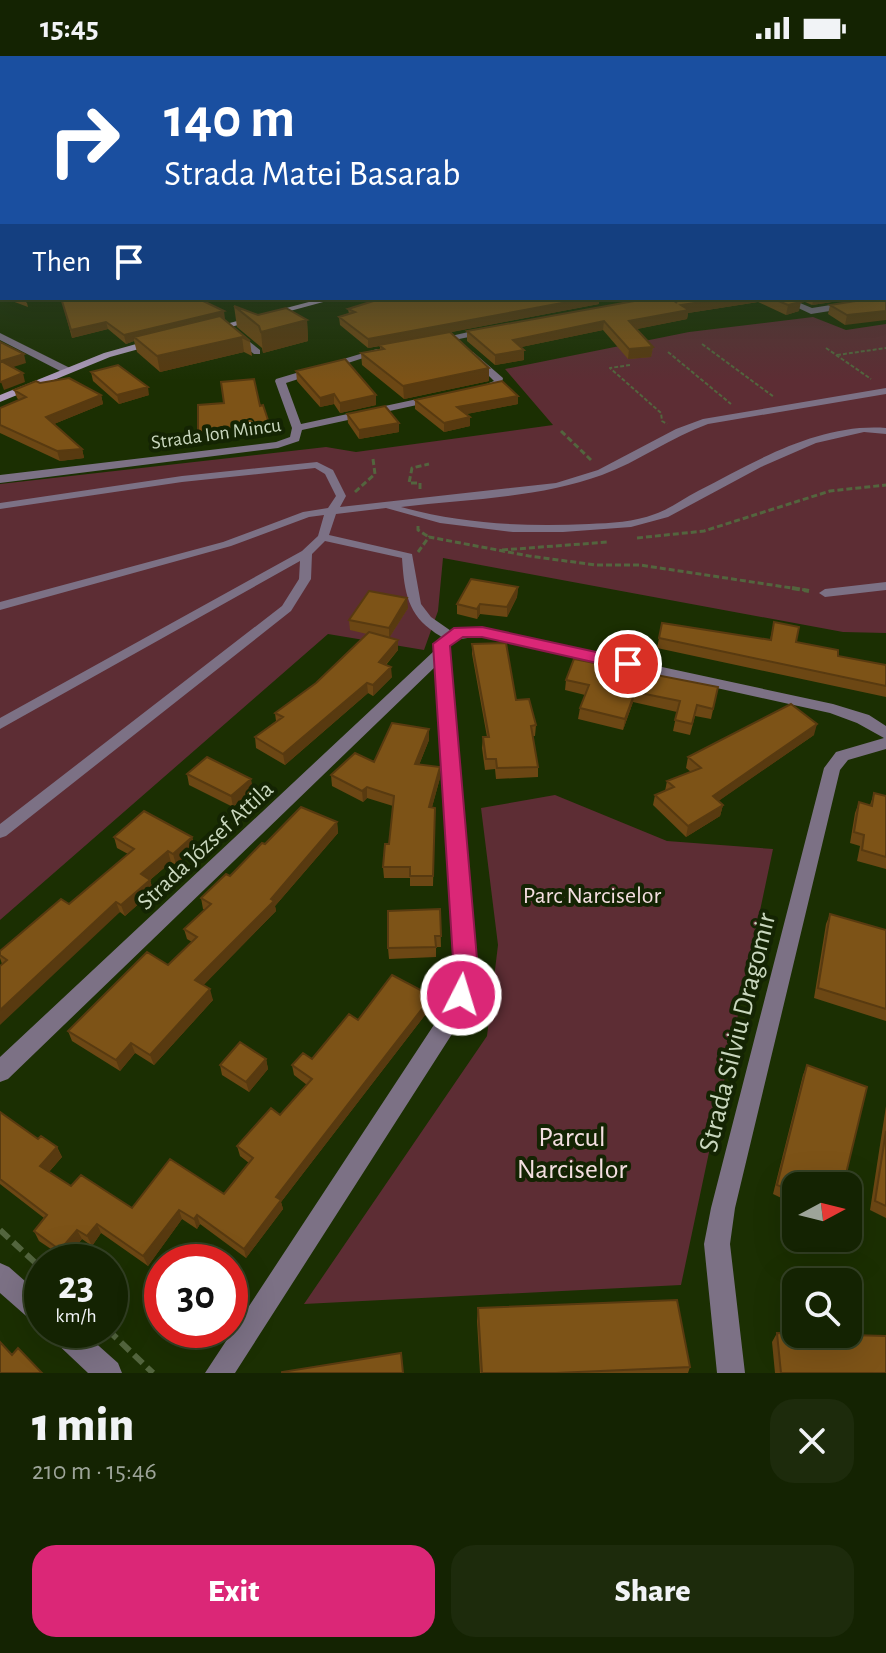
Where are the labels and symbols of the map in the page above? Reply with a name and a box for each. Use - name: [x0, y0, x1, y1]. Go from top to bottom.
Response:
- street label: Strada Ion Mincu: [150, 415, 283, 453]
- pin: [594, 630, 662, 698]
- street label: Strada József Attila: [133, 777, 278, 915]
- park label: Parc Narciselor: [523, 884, 661, 908]
- street label: Strada Silviu Dragomir: [695, 910, 781, 1155]
- position arrow: [419, 953, 503, 1037]
- park label: Parcul Narciselor: [517, 1124, 627, 1184]
- north arrow: [782, 1172, 862, 1252]
- speed limit sign: 30: [144, 1244, 248, 1348]

